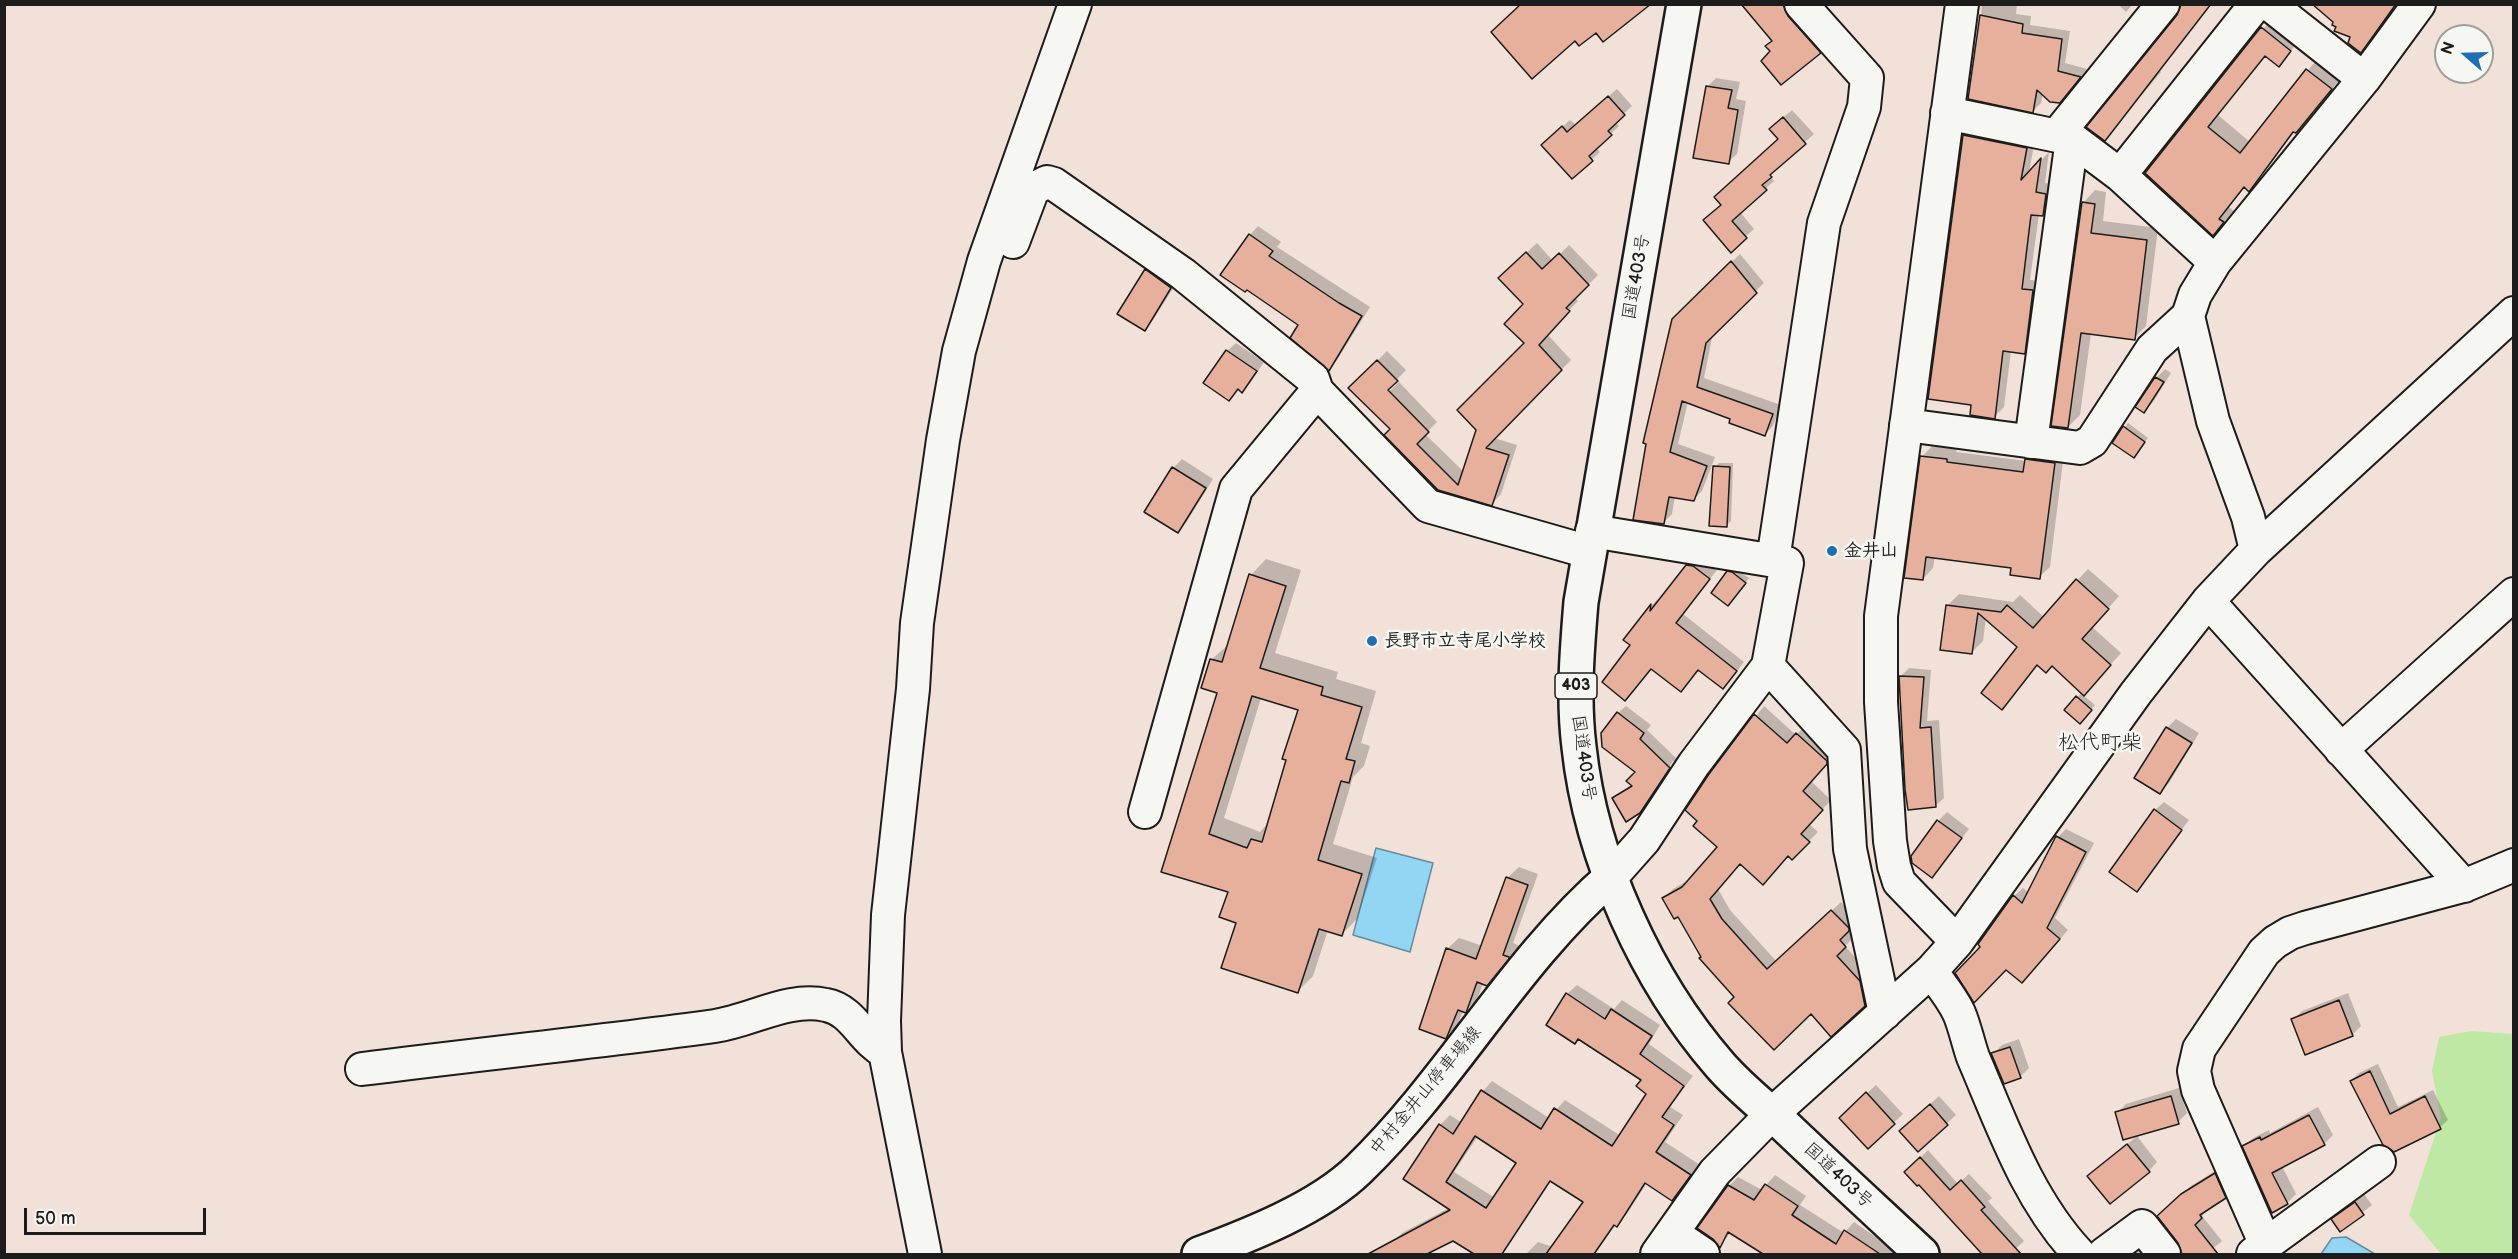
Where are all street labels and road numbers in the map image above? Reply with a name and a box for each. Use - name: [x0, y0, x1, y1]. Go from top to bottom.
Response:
- street label: 国道403号: [1619, 232, 1655, 322]
- road number: 403: [1555, 673, 1597, 699]
- street label: 国道403号: [1566, 714, 1600, 802]
- street label: 中村金井山停車場線: [1366, 1022, 1486, 1160]
- street label: 国道403号: [1799, 1139, 1877, 1213]

